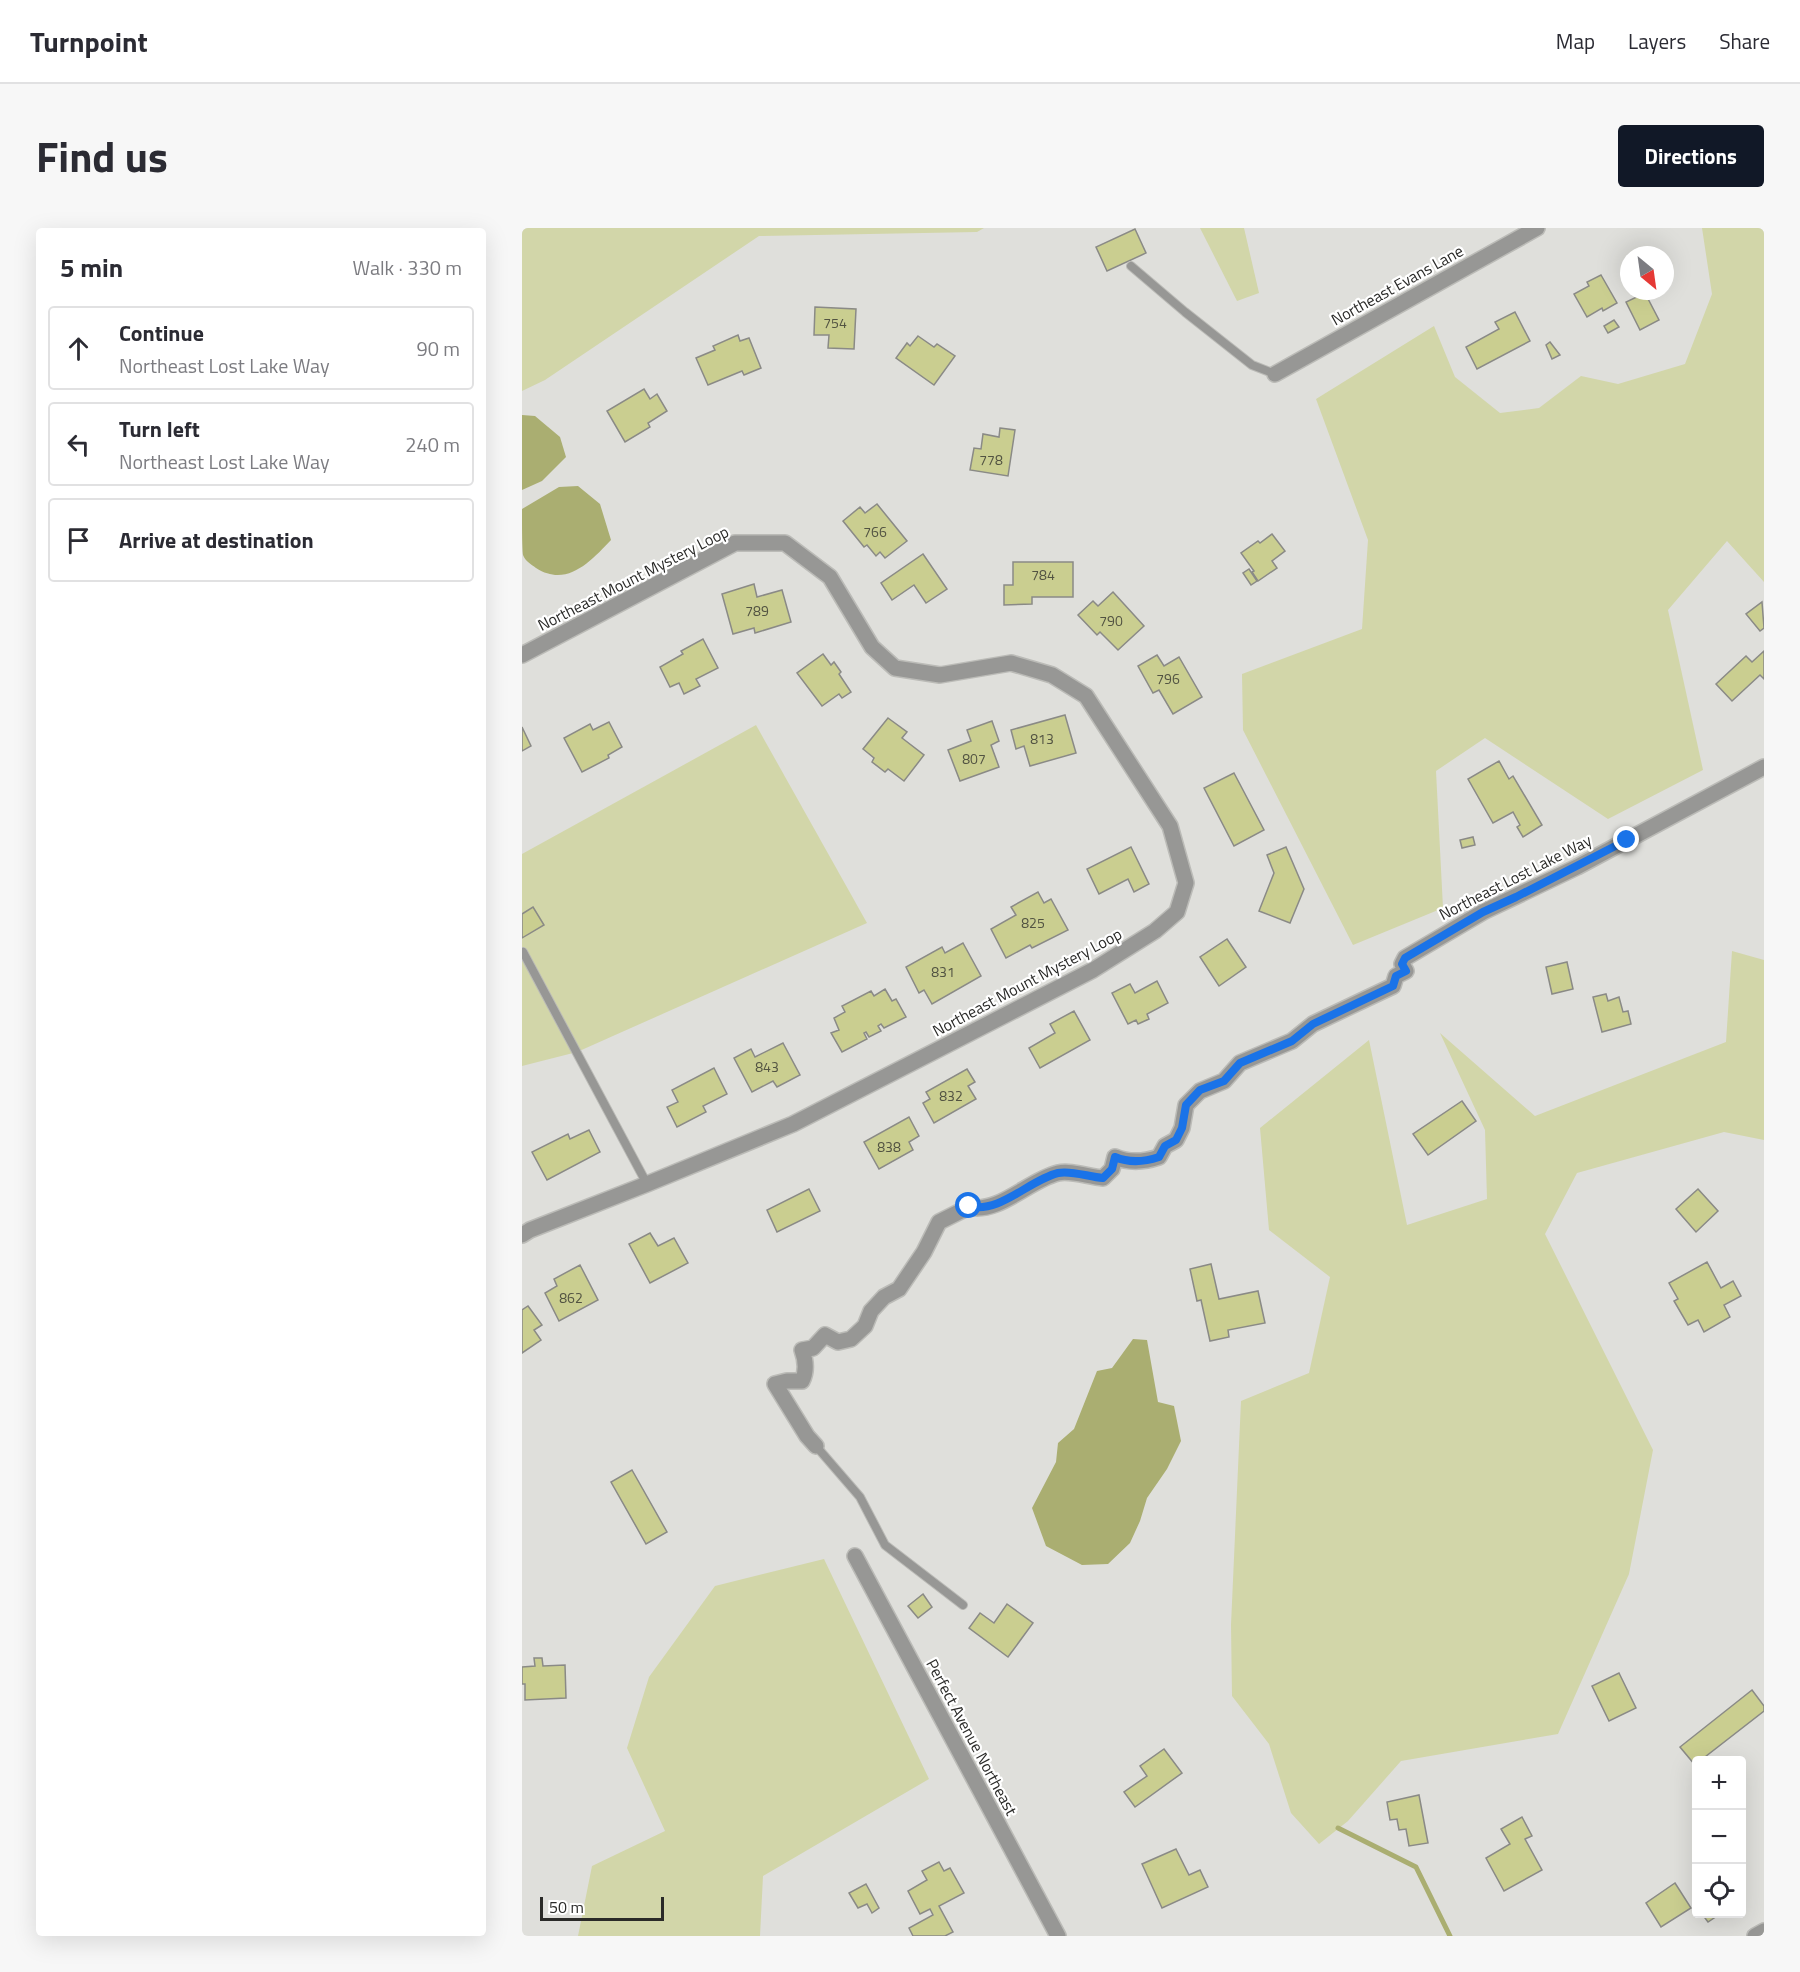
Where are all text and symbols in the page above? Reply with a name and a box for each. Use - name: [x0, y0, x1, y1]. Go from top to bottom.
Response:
- text: Turnpoint: [30, 20, 148, 63]
- text: Map: [1556, 25, 1595, 57]
- text: Layers: [1628, 25, 1686, 57]
- text: Share: [1719, 25, 1770, 57]
- text: Find us: [36, 124, 168, 188]
- button: Directions: [1618, 125, 1764, 187]
- street label: Northeast Evans Lane: [1327, 239, 1467, 331]
- north arrow: [1620, 246, 1674, 300]
- text: 5 min: [60, 248, 123, 287]
- text: Walk · 330 m: [353, 252, 462, 283]
- house number: 754: [823, 312, 847, 333]
- text: Continue: [119, 316, 204, 350]
- icon: ahead: [62, 332, 95, 365]
- text: 90 m: [416, 333, 460, 364]
- text: Northeast Lost Lake Way: [119, 350, 330, 381]
- text: Turn left: [119, 412, 200, 446]
- icon: left: [62, 428, 95, 461]
- text: 240 m: [405, 429, 460, 460]
- text: Northeast Lost Lake Way: [119, 446, 330, 477]
- house number: 778: [979, 449, 1003, 470]
- street label: Northeast Mount Mystery Loop: [533, 519, 733, 637]
- house number: 766: [863, 521, 887, 542]
- text: Arrive at destination: [119, 523, 314, 557]
- icon: arrive: [62, 524, 95, 557]
- house number: 784: [1031, 564, 1055, 585]
- house number: 789: [745, 600, 769, 621]
- house number: 790: [1099, 610, 1123, 631]
- house number: 796: [1156, 668, 1180, 689]
- house number: 813: [1030, 728, 1054, 749]
- house number: 807: [962, 748, 986, 769]
- route end: [1613, 826, 1639, 852]
- street label: Northeast Lost Lake Way: [1434, 828, 1596, 926]
- house number: 825: [1021, 912, 1045, 933]
- street label: Northeast Mount Mystery Loop: [928, 922, 1126, 1042]
- house number: 831: [931, 961, 955, 982]
- house number: 843: [755, 1056, 779, 1077]
- house number: 832: [939, 1085, 963, 1106]
- house number: 838: [877, 1136, 901, 1157]
- route start: [955, 1192, 981, 1218]
- house number: 862: [559, 1287, 583, 1308]
- street label: Perfect Avenue Northeast: [921, 1655, 1024, 1820]
- map controls: [1692, 1756, 1746, 1918]
- button: +: [1692, 1756, 1746, 1810]
- button: −: [1692, 1810, 1746, 1864]
- button: locate: [1692, 1864, 1746, 1918]
- scale bar: [540, 1894, 664, 1922]
- text: 50 m: [549, 1895, 584, 1919]

